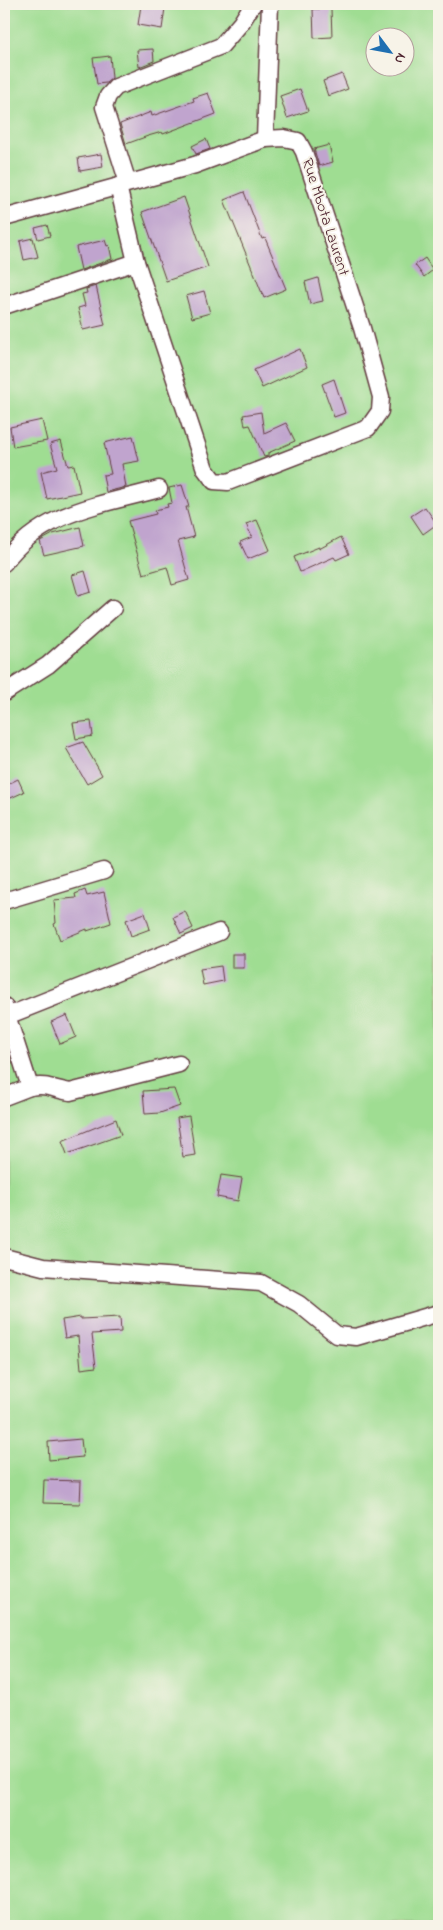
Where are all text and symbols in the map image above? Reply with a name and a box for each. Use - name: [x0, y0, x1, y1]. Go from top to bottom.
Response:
- north arrow: [366, 28, 416, 78]
- text: N: [388, 49, 411, 68]
- street label: Rue Mbota Laurent: [295, 155, 356, 280]

